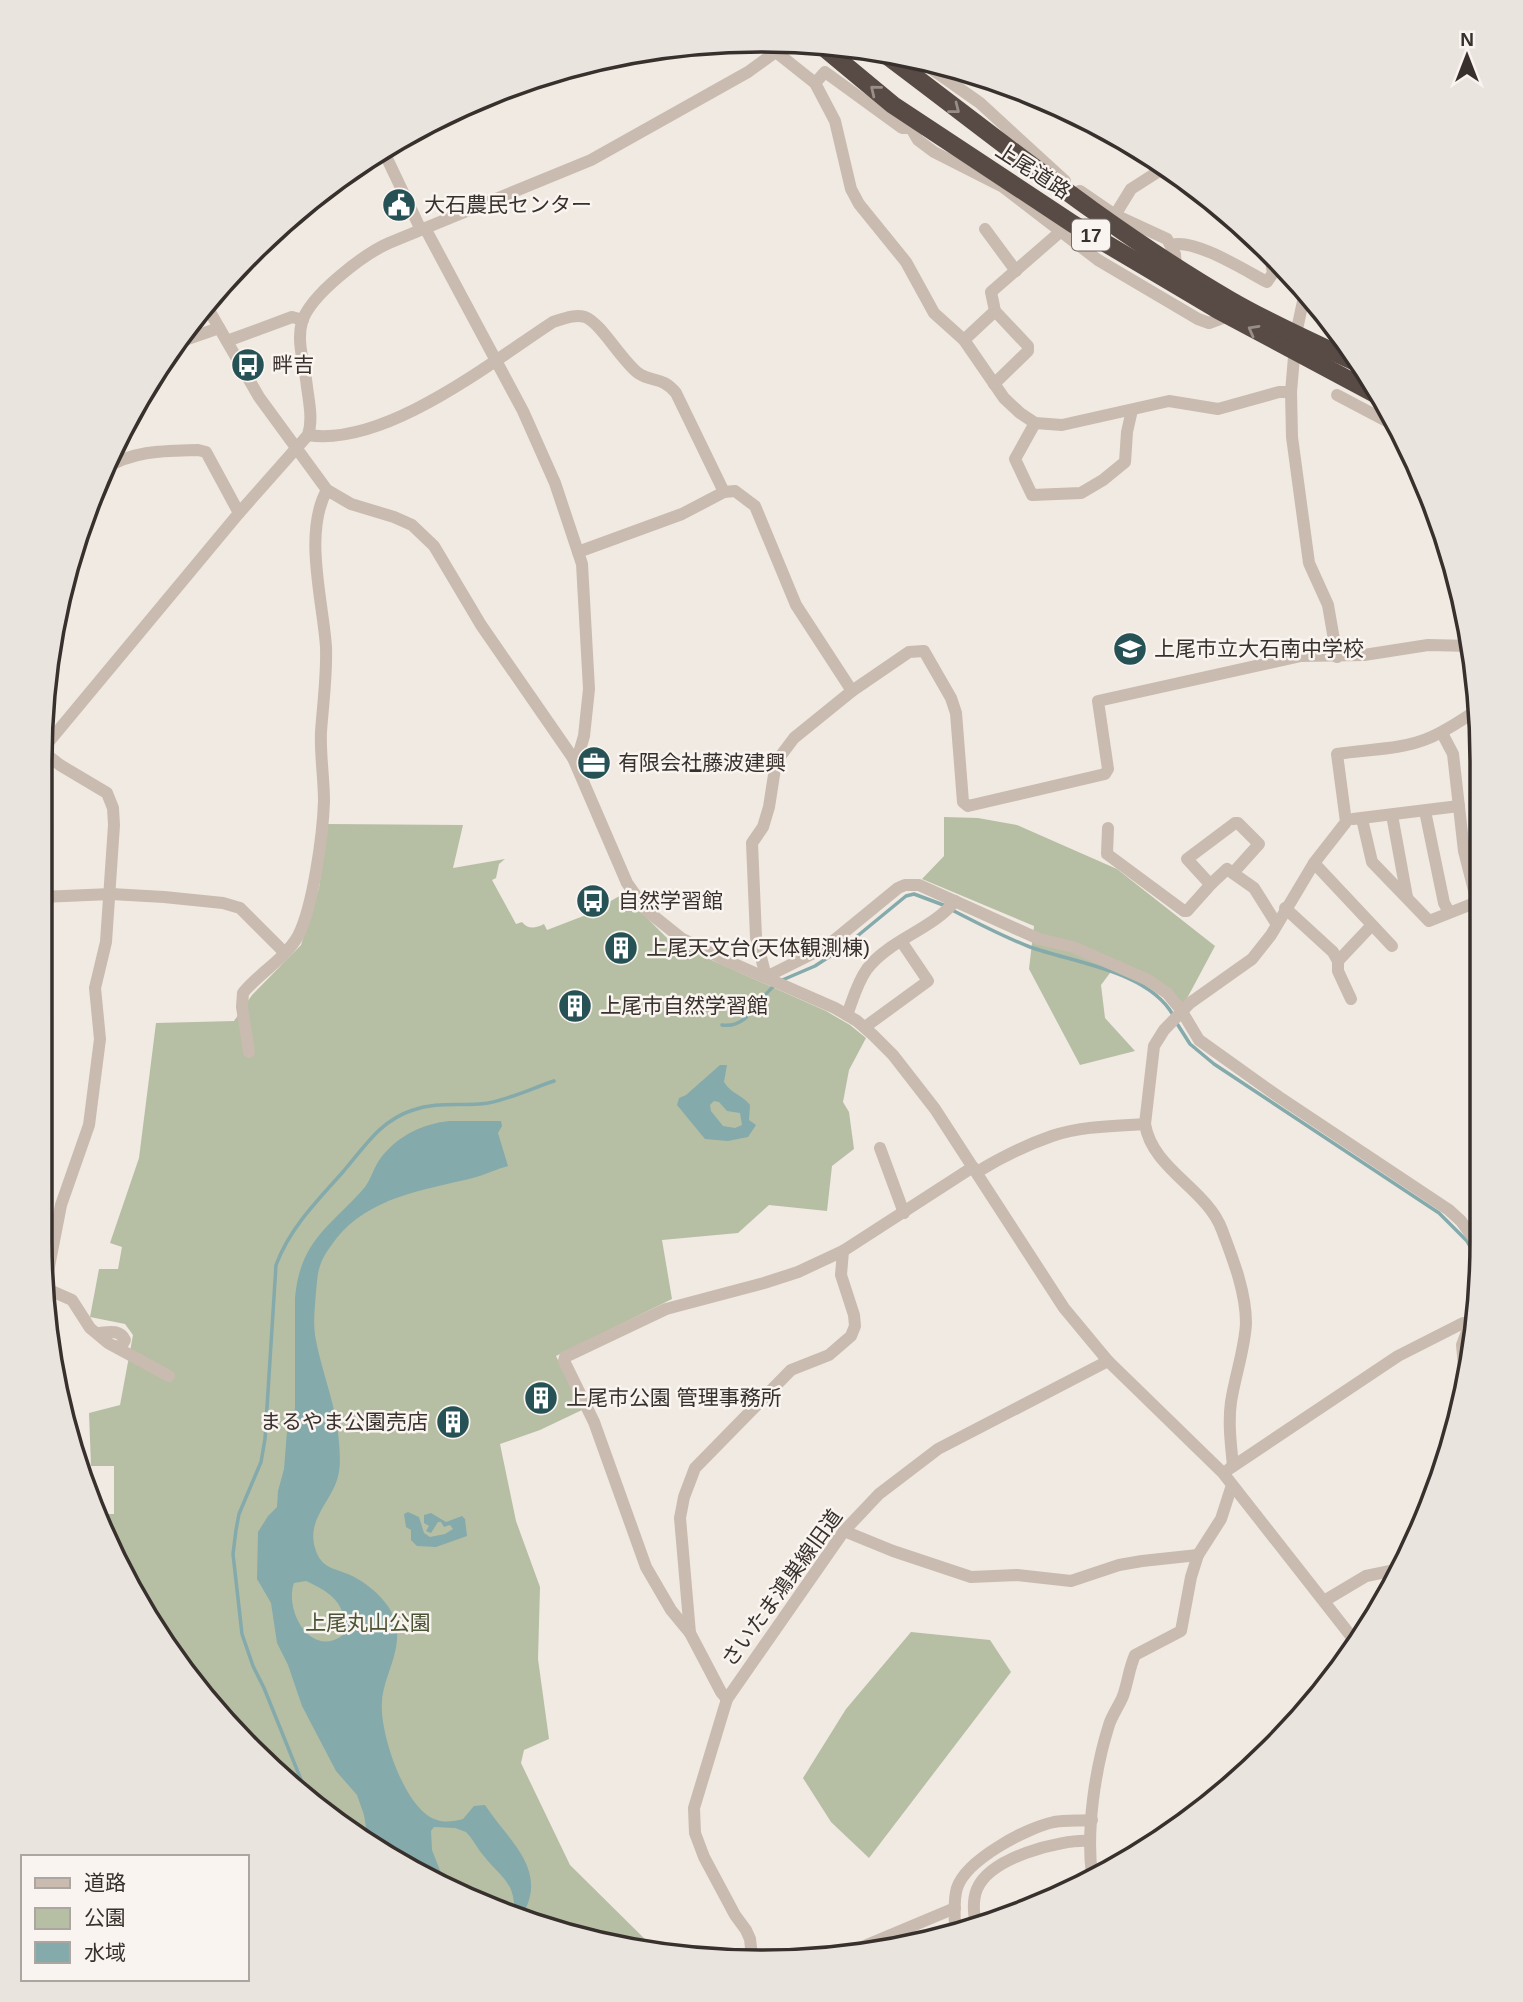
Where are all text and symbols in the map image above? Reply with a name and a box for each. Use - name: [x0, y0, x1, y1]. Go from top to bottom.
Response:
- north arrow: [1432, 21, 1502, 91]
- text: N: [1460, 29, 1474, 50]
- one-way arrow: [871, 86, 884, 98]
- one-way arrow: [948, 100, 960, 113]
- street label: 上尾道路: [992, 138, 1075, 203]
- public building icon: 大石農民センター: [380, 186, 418, 224]
- place label: 大石農民センター: [424, 193, 592, 216]
- road number: 17: [1072, 219, 1110, 250]
- one-way arrow: [1248, 325, 1260, 338]
- bus stop icon: 畔吉: [229, 346, 267, 384]
- place label: 畔吉: [272, 353, 314, 376]
- school or university icon: 上尾市立大石南中学校: [1111, 630, 1149, 668]
- place label: 上尾市立大石南中学校: [1154, 637, 1364, 660]
- office icon: 有限会社藤波建興: [575, 744, 613, 782]
- place label: 有限会社藤波建興: [618, 751, 786, 774]
- bus stop icon: 自然学習館: [574, 882, 612, 920]
- place label: 自然学習館: [618, 889, 723, 912]
- building icon: 上尾天文台(天体観測棟): [602, 929, 640, 967]
- place label: 上尾天文台(天体観測棟): [646, 936, 870, 959]
- building icon: 上尾市自然学習館: [556, 987, 594, 1025]
- place label: 上尾市自然学習館: [600, 994, 768, 1017]
- building icon: 上尾市公園 管理事務所: [522, 1379, 560, 1417]
- place label: 上尾市公園 管理事務所: [566, 1386, 782, 1409]
- building icon: まるやま公園売店: [434, 1403, 472, 1441]
- place label: まるやま公園売店: [260, 1410, 428, 1433]
- street label: さいたま鴻巣線旧道: [717, 1505, 846, 1671]
- park label: 上尾丸山公園: [305, 1611, 431, 1634]
- legend: [21, 1855, 248, 1981]
- text: 道路: [84, 1871, 126, 1894]
- text: 公園: [84, 1906, 126, 1929]
- text: 水域: [84, 1941, 126, 1964]

